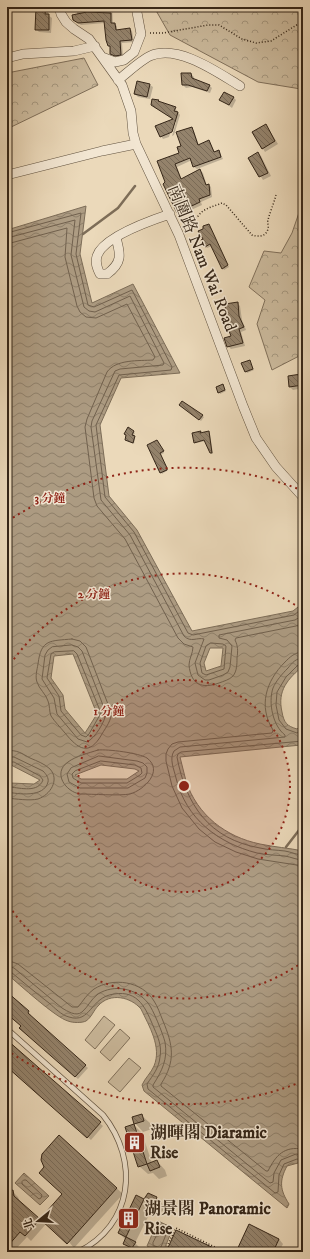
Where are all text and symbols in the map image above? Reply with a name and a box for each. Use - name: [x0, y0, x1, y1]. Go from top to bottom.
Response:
- street label: 南圍路 Nam Wai Road: [162, 181, 242, 335]
- text: 3 分鐘: [34, 491, 66, 506]
- text: 2 分鐘: [78, 587, 110, 602]
- text: 1 分鐘: [94, 704, 124, 719]
- centre of rings: [177, 779, 191, 793]
- place label: 湖暉閣 Diaramic Rise: [150, 1122, 268, 1164]
- building icon: 湖暉閣 Diaramic Rise: [122, 1130, 148, 1156]
- place label: 湖景閣 Panoramic Rise: [144, 1198, 271, 1240]
- north arrow: [18, 1201, 58, 1241]
- building icon: 湖景閣 Panoramic Rise: [116, 1206, 142, 1232]
- text: 北: [21, 1216, 38, 1231]

